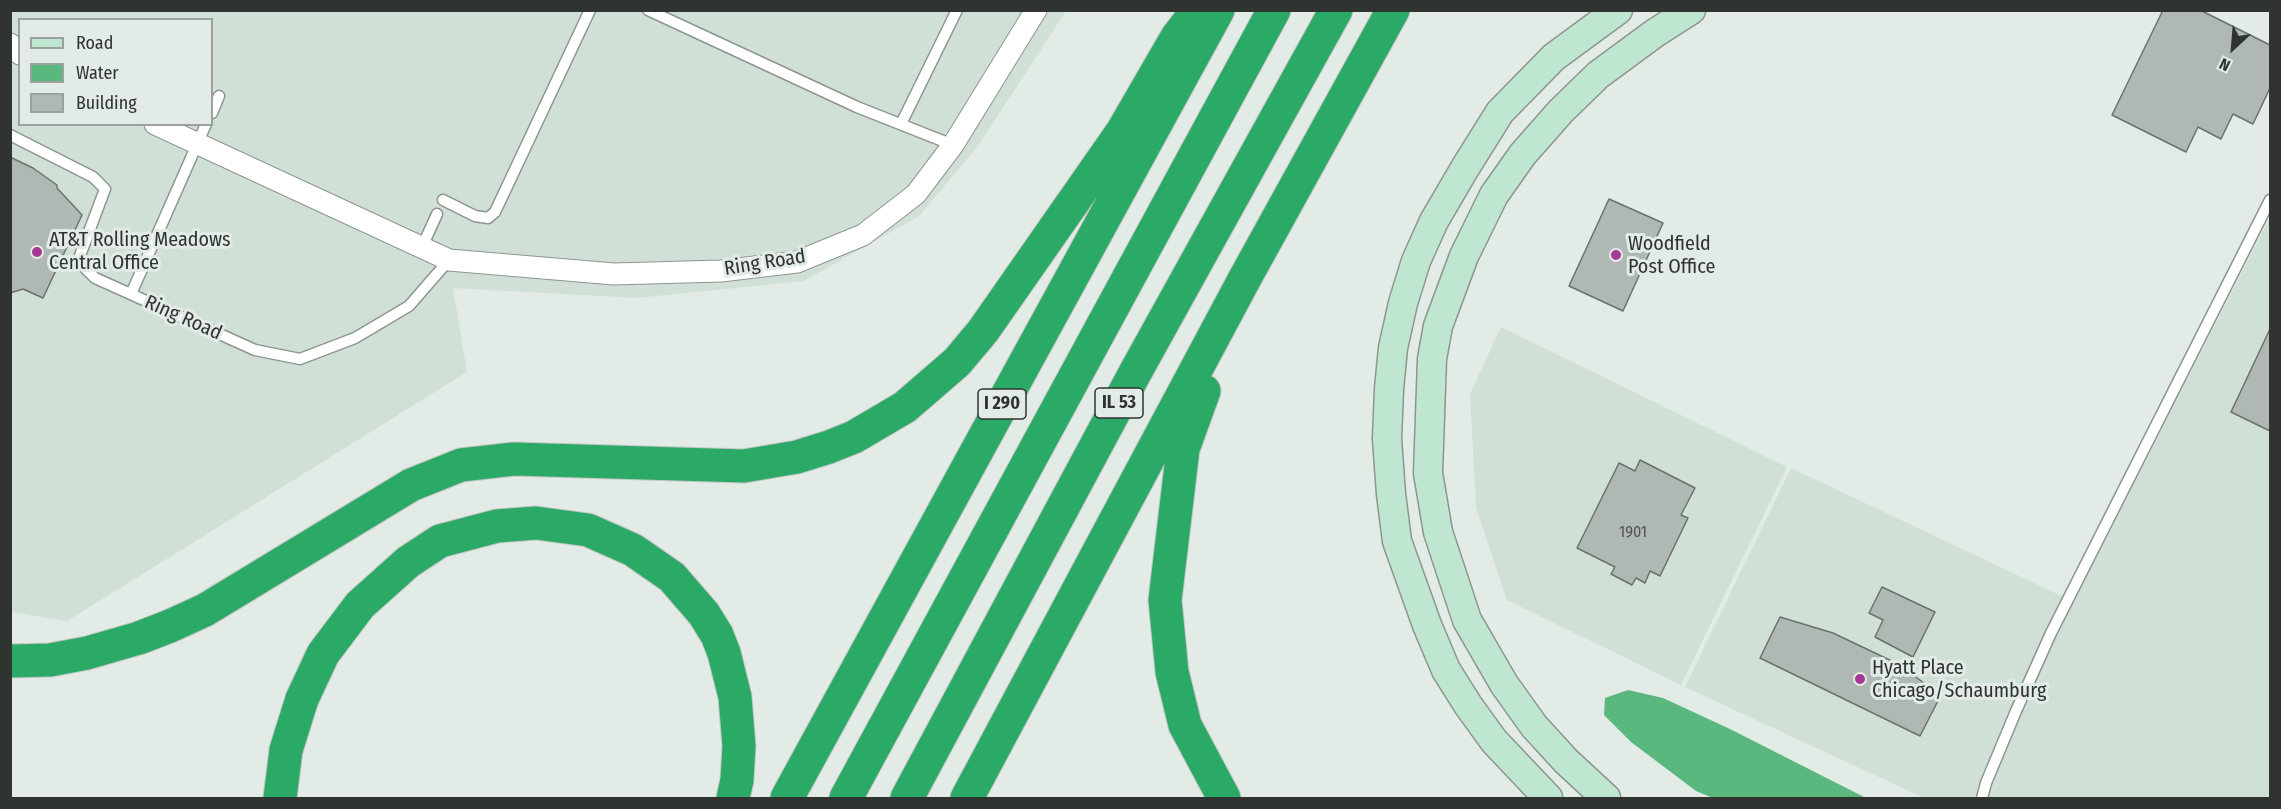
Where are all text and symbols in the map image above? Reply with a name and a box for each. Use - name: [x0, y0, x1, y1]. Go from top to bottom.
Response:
- legend: [18, 18, 213, 126]
- north arrow: [2203, 18, 2263, 78]
- text: Road: [76, 32, 113, 54]
- text: N: [2216, 54, 2233, 75]
- text: Water: [76, 62, 119, 84]
- text: Building: [76, 92, 137, 114]
- place label: AT&T Rolling Meadows Central Office: [49, 228, 231, 275]
- place label: Woodfield Post Office: [1628, 232, 1715, 279]
- marker: AT&T Rolling Meadows Central Office: [30, 245, 44, 259]
- street label: Ring Road: [723, 245, 807, 281]
- marker: Woodfield Post Office: [1609, 248, 1623, 262]
- street label: Ring Road: [141, 290, 225, 346]
- road number: IL 53: [1095, 388, 1143, 418]
- road number: I 290: [978, 389, 1026, 419]
- house number: 1901: [1619, 523, 1647, 543]
- place label: Hyatt Place Chicago/Schaumburg: [1872, 656, 2046, 703]
- marker: Hyatt Place Chicago/Schaumburg: [1853, 672, 1867, 686]

